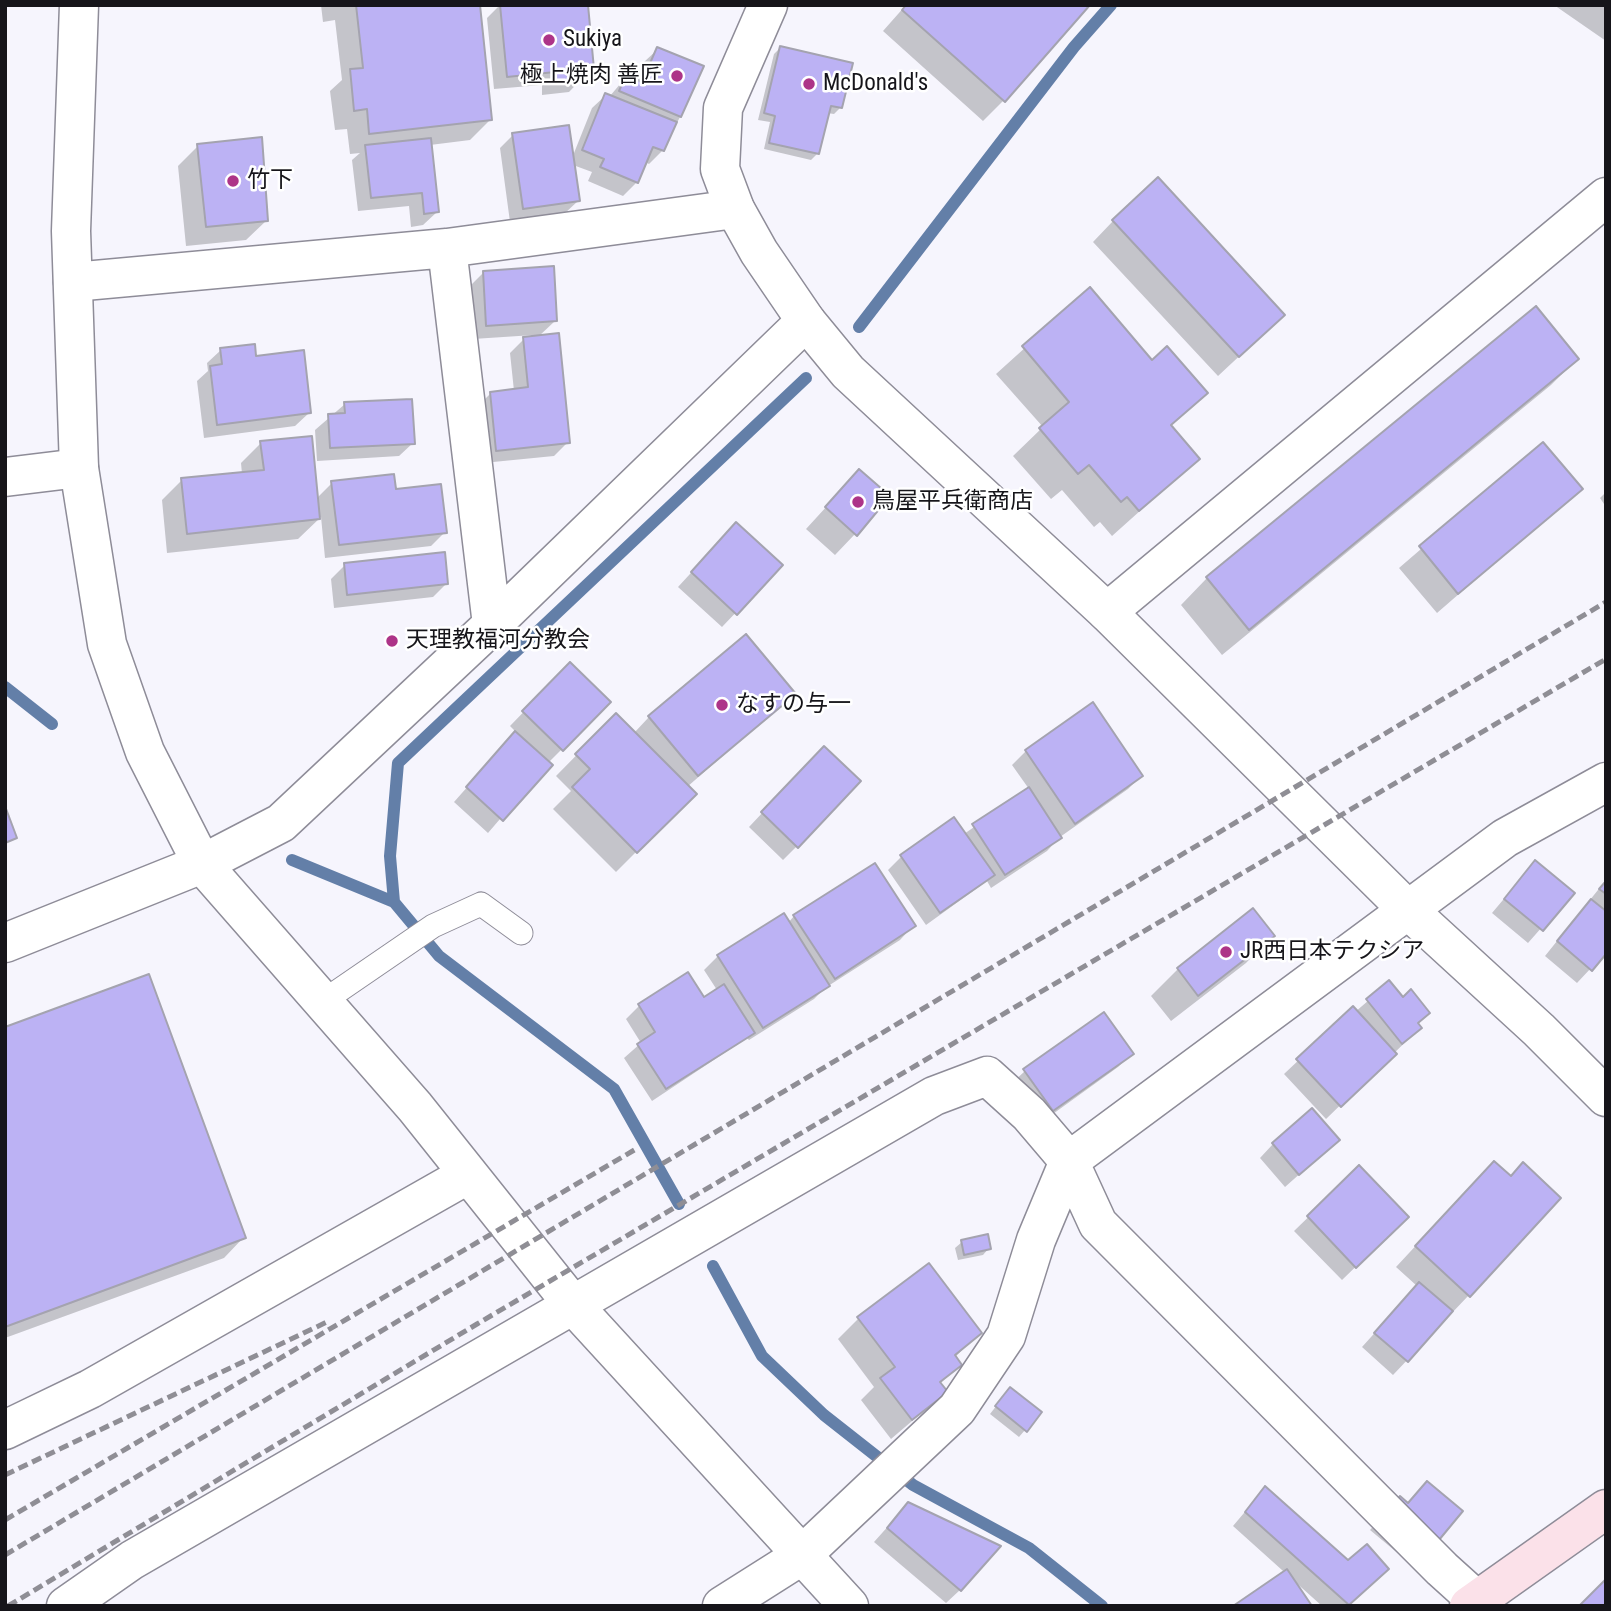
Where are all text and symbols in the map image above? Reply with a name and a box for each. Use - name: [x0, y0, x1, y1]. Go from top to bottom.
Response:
- place label: Sukiya: [563, 26, 622, 54]
- marker: Sukiya: [541, 32, 557, 48]
- place label: 極上焼肉 善匠: [520, 62, 663, 90]
- marker: 極上焼肉 善匠: [669, 68, 685, 84]
- place label: McDonald's: [823, 70, 928, 98]
- marker: McDonald's: [801, 76, 817, 92]
- place label: 竹下: [247, 167, 293, 195]
- marker: 竹下: [225, 173, 241, 189]
- place label: 鳥屋平兵衛商店: [872, 488, 1033, 516]
- marker: 鳥屋平兵衛商店: [850, 494, 866, 510]
- place label: 天理教福河分教会: [406, 627, 590, 655]
- marker: 天理教福河分教会: [384, 633, 400, 649]
- place label: なすの与一: [736, 691, 851, 719]
- marker: なすの与一: [714, 697, 730, 713]
- place label: JR西日本テクシア: [1240, 938, 1424, 966]
- marker: JR西日本テクシア: [1218, 944, 1234, 960]

